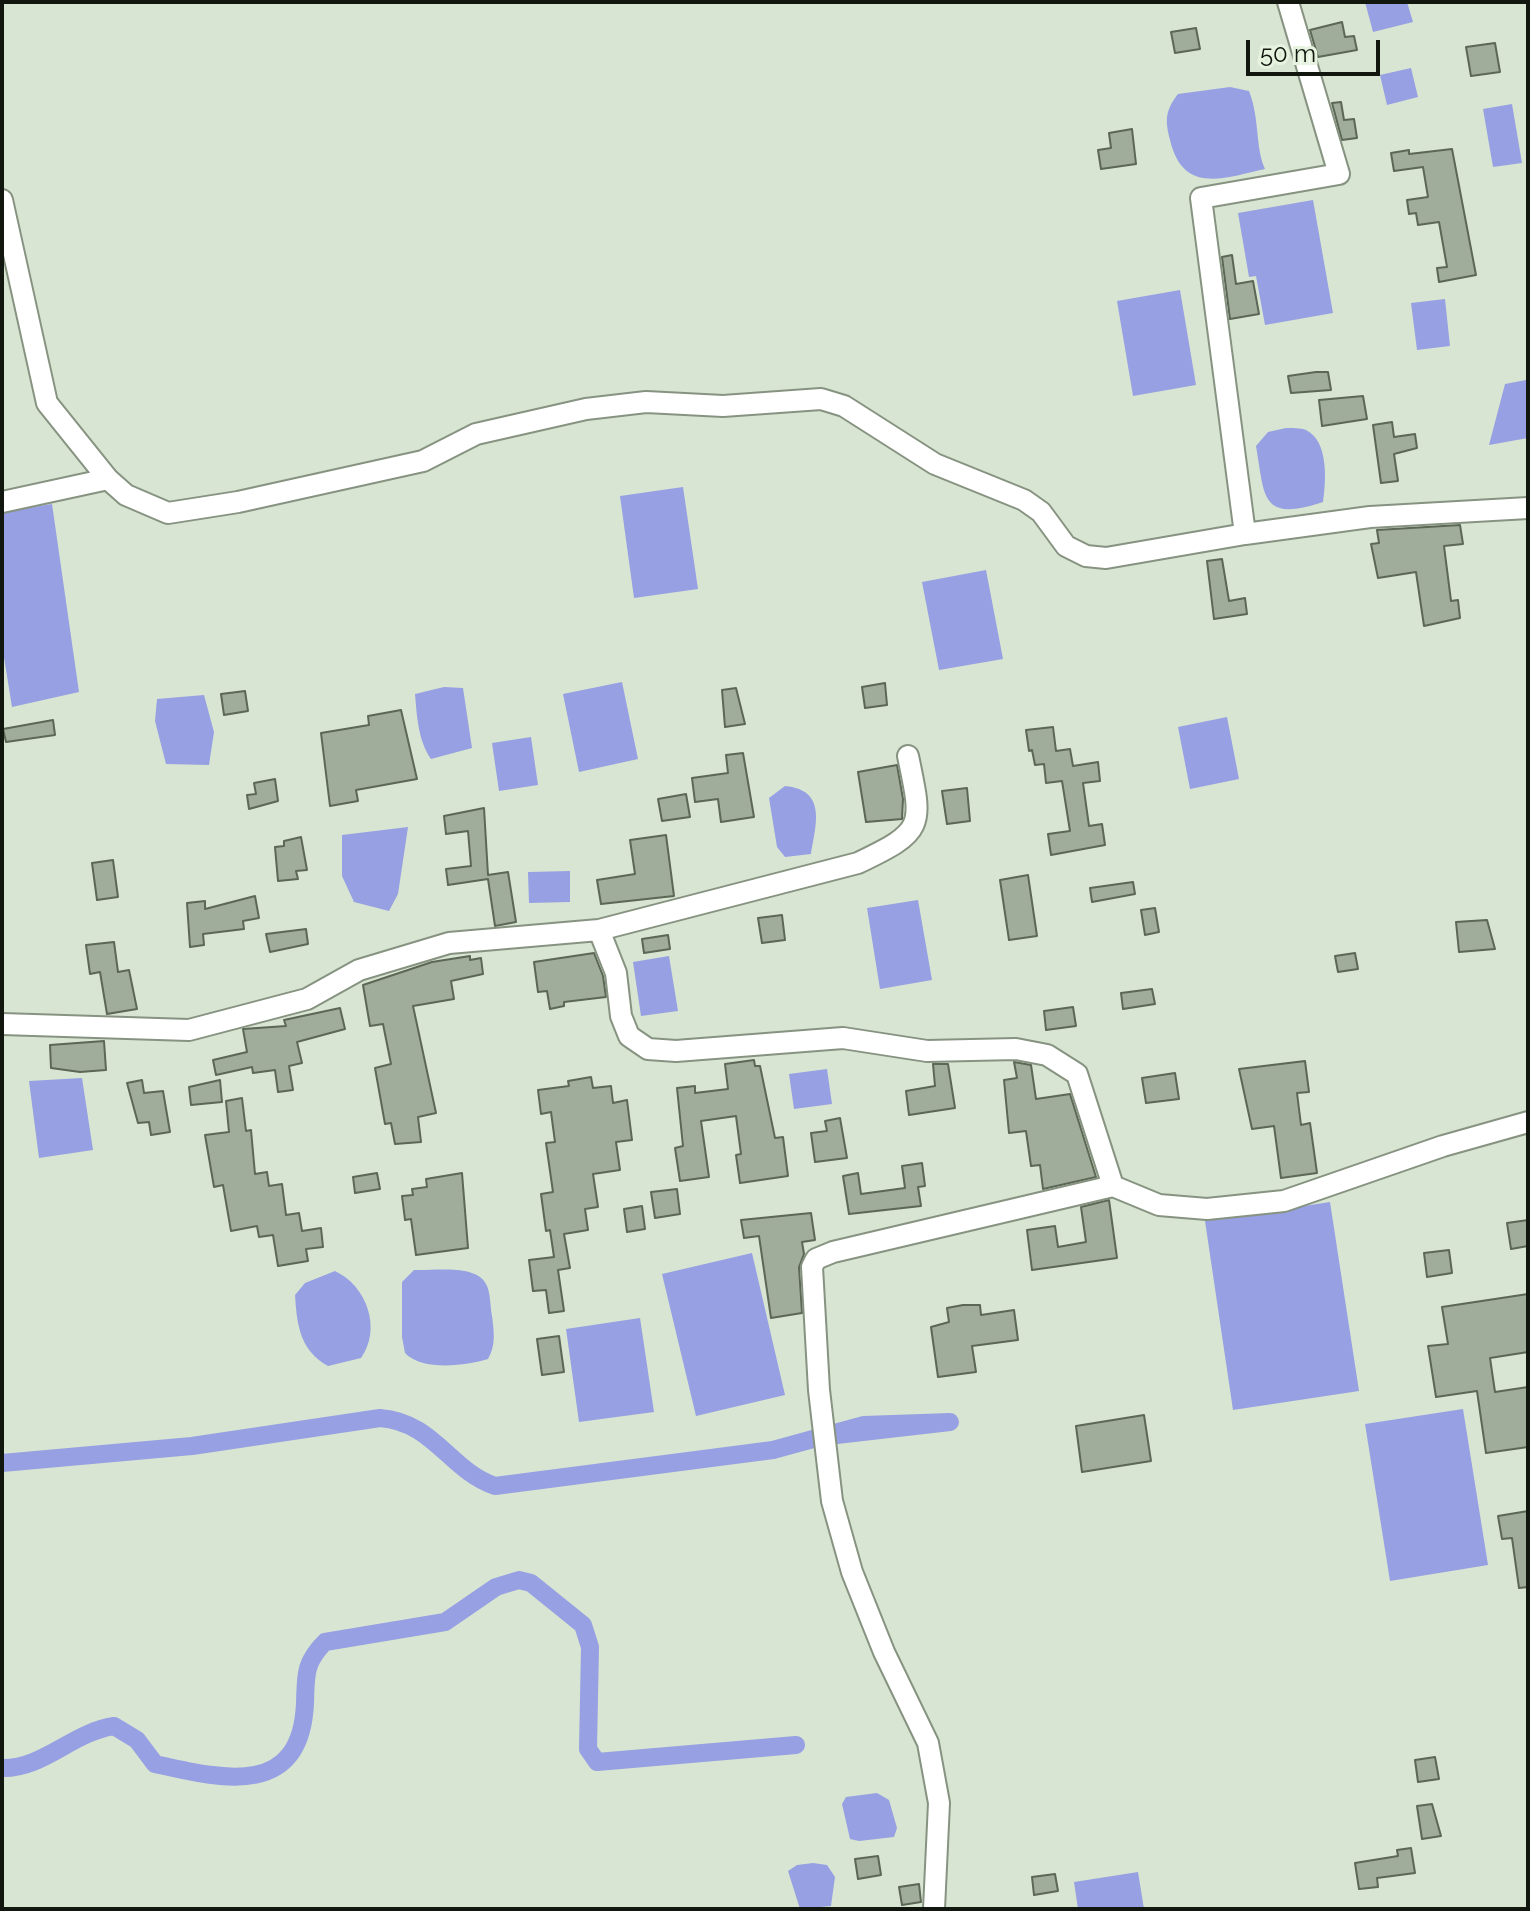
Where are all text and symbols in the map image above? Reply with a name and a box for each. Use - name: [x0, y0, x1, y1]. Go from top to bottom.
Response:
- scale bar: [1250, 24, 1384, 74]
- text: 50 m: [1260, 39, 1316, 68]

